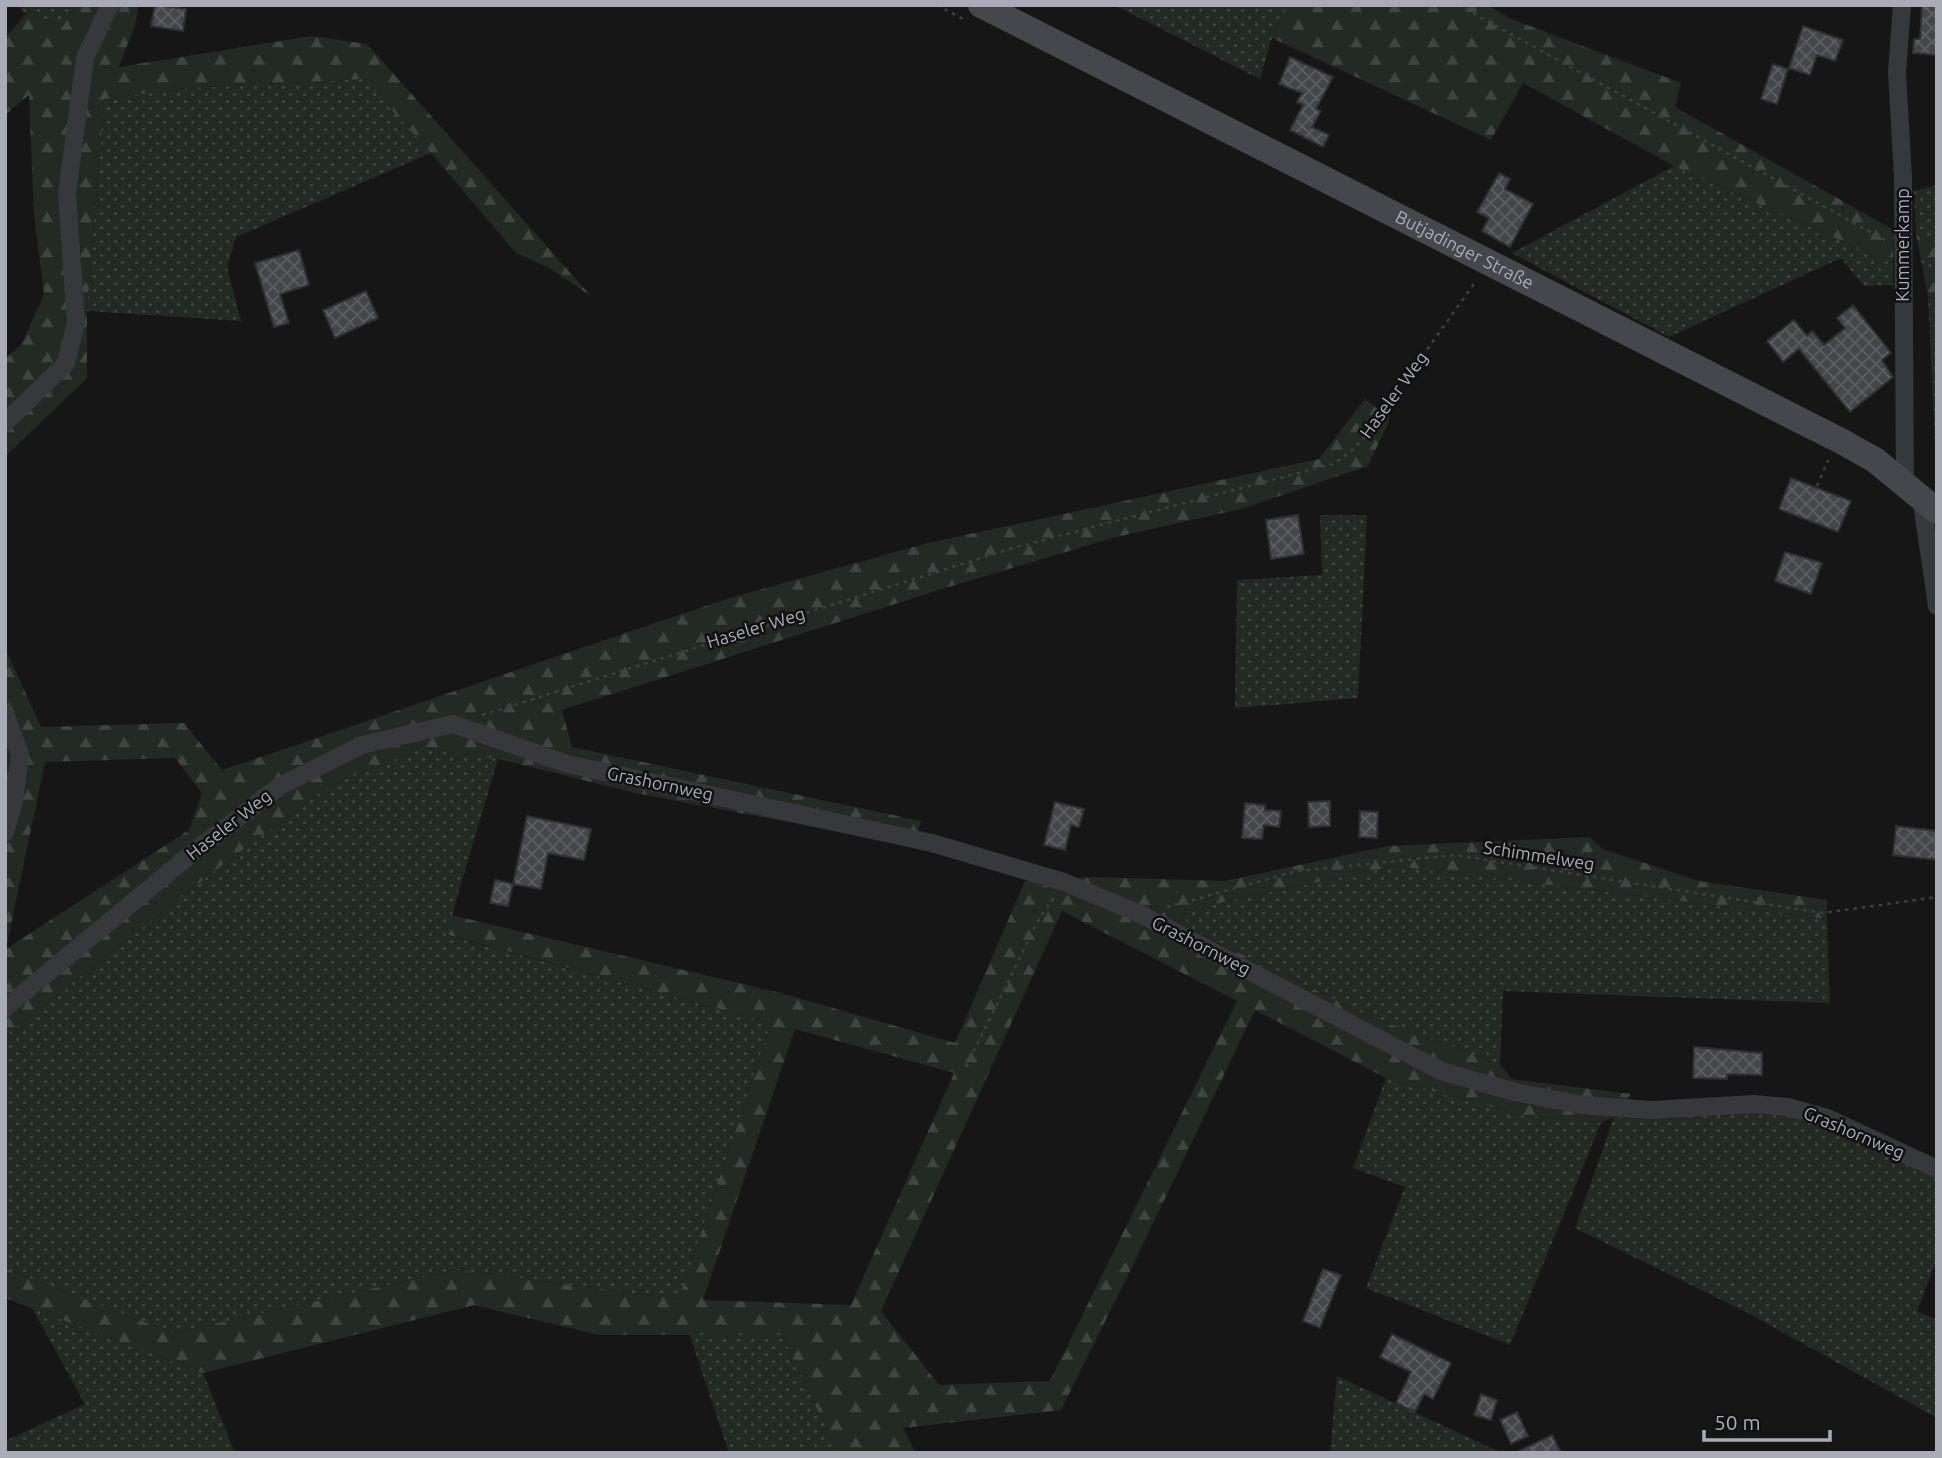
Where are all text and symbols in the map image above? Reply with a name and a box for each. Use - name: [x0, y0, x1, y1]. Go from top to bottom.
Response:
- street label: Kummerkamp: [1892, 188, 1912, 302]
- street label: Butjadinger Straße: [1392, 206, 1537, 293]
- street label: Haseler Weg: [1355, 347, 1431, 441]
- street label: Haseler Weg: [704, 603, 807, 651]
- street label: Grashornweg: [605, 762, 715, 804]
- street label: Haseler Weg: [182, 785, 275, 863]
- street label: Schimmelweg: [1482, 836, 1596, 874]
- street label: Grashornweg: [1149, 912, 1254, 979]
- street label: Grashornweg: [1801, 1102, 1908, 1162]
- scale bar: [1704, 1398, 1830, 1442]
- text: 50 m: [1714, 1410, 1761, 1434]

